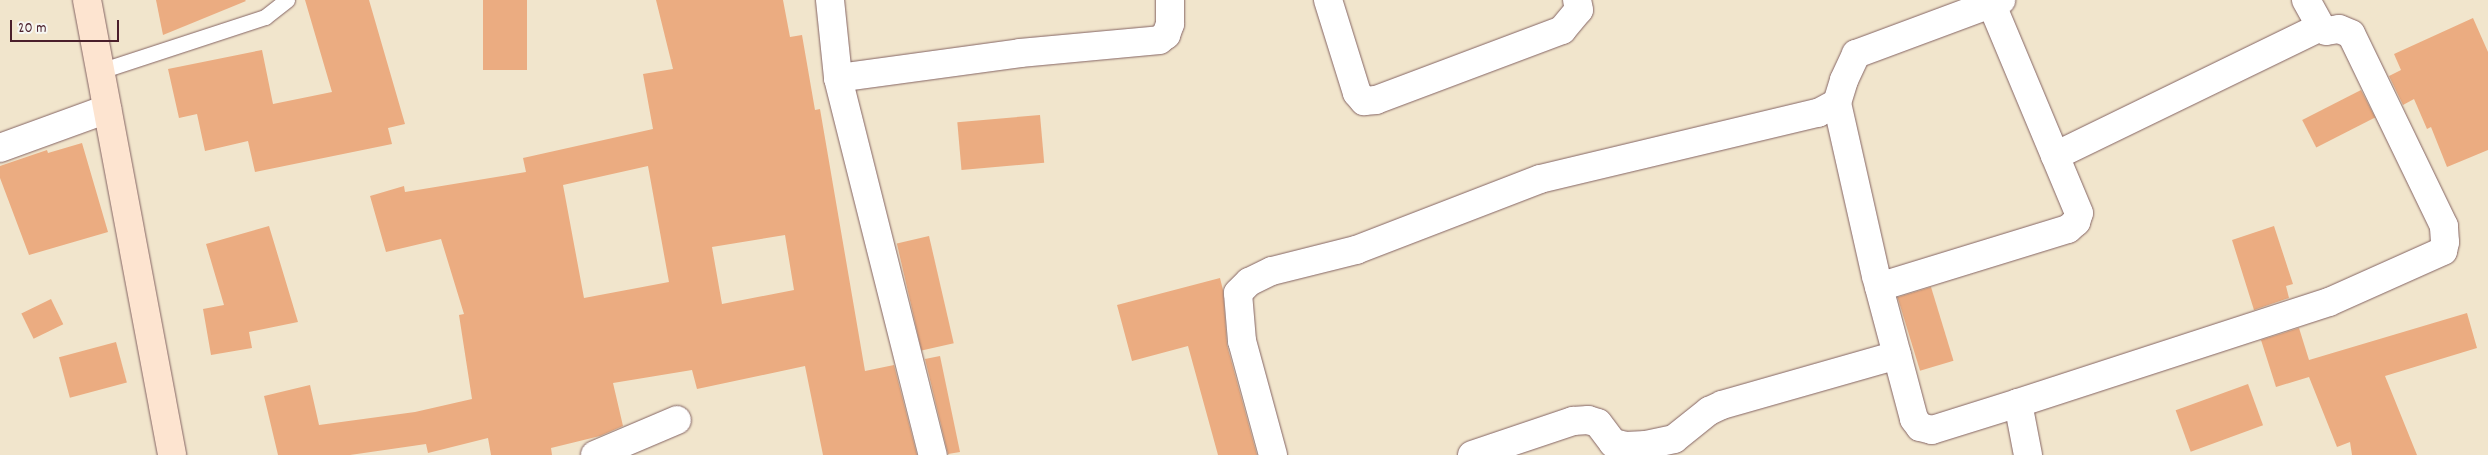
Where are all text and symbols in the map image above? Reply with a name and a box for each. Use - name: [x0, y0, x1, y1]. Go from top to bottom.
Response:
- scale bar: [12, 10, 121, 42]
- text: 20 m: [18, 18, 46, 40]

